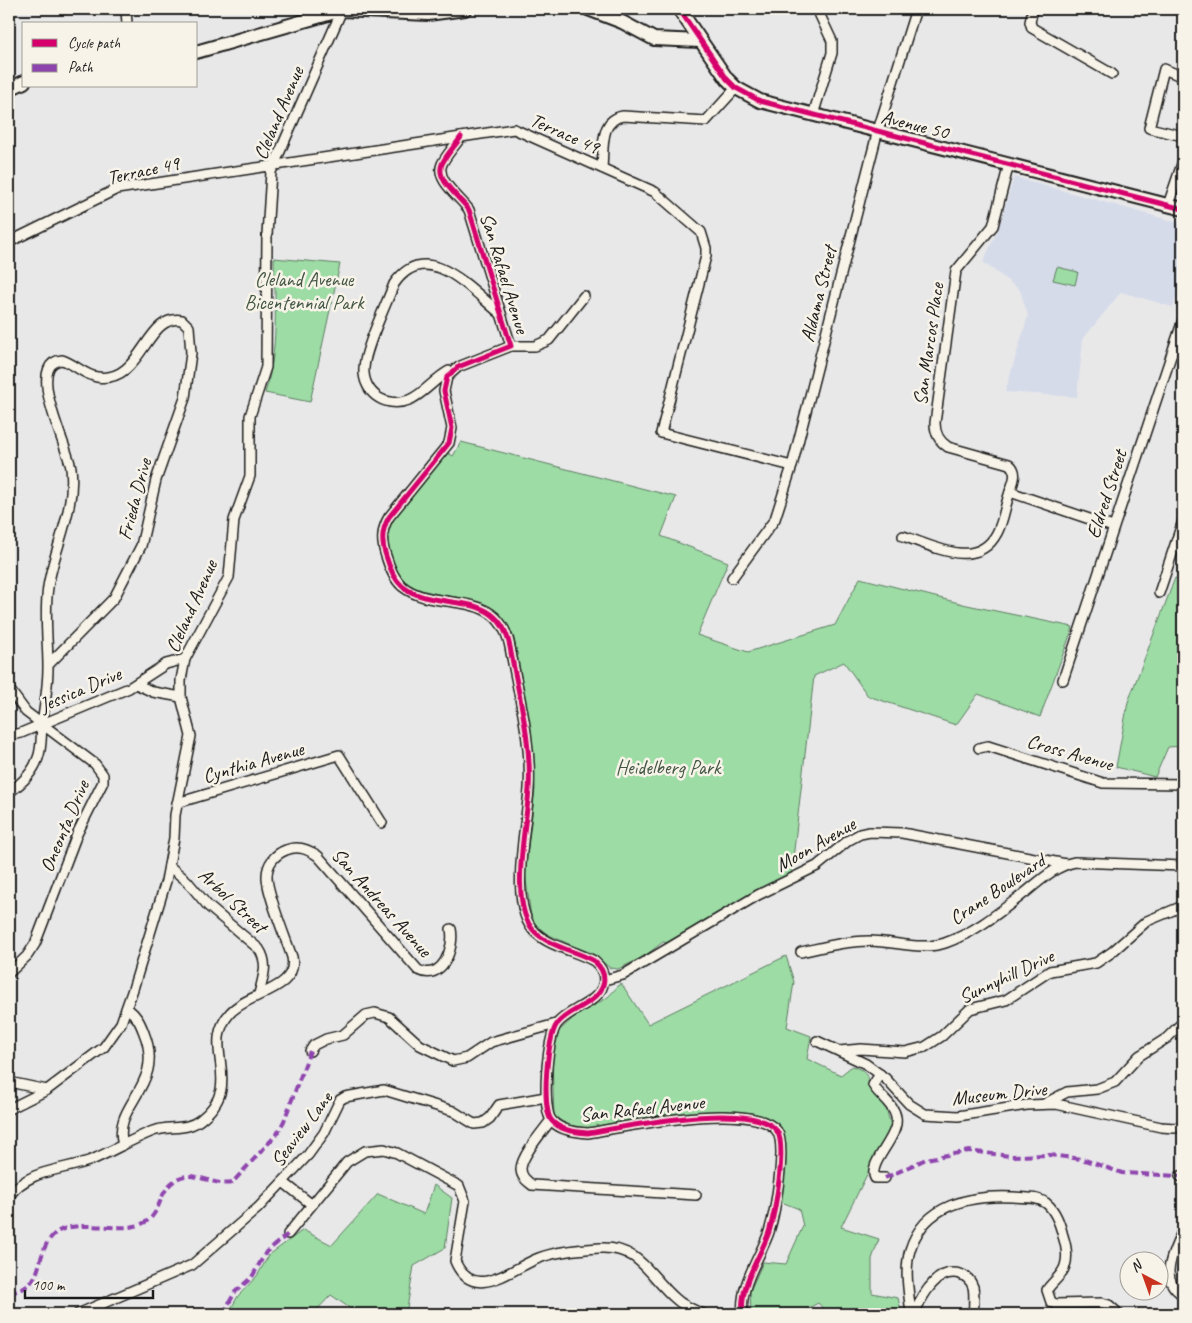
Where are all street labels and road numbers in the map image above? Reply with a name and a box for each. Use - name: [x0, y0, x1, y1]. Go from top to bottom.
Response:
- street label: Cleland Avenue: [248, 62, 310, 163]
- street label: Avenue 50: [878, 104, 953, 145]
- street label: Terrace 49: [526, 107, 605, 161]
- street label: Terrace 49: [105, 150, 183, 190]
- street label: San Rafael Avenue: [474, 210, 535, 338]
- street label: Aldama Street: [795, 240, 843, 345]
- street label: San Marcos Place: [908, 280, 950, 407]
- street label: Eldred Street: [1080, 445, 1133, 541]
- street label: Frieda Drive: [112, 454, 158, 543]
- street label: Cleland Avenue: [160, 555, 224, 656]
- street label: Jessica Drive: [35, 661, 126, 718]
- street label: Cross Avenue: [1024, 728, 1117, 777]
- street label: Cynthia Avenue: [200, 736, 308, 789]
- street label: Oneonta Drive: [34, 775, 96, 876]
- street label: Moon Avenue: [771, 811, 861, 877]
- street label: San Andreas Avenue: [326, 843, 438, 963]
- street label: Crane Boulevard: [945, 847, 1052, 931]
- street label: Arbol Street: [193, 862, 275, 941]
- street label: Sunnyhill Drive: [955, 943, 1059, 1009]
- street label: Museum Drive: [950, 1076, 1049, 1111]
- street label: Seaview Lane: [265, 1085, 339, 1172]
- street label: San Rafael Avenue: [579, 1089, 707, 1127]

